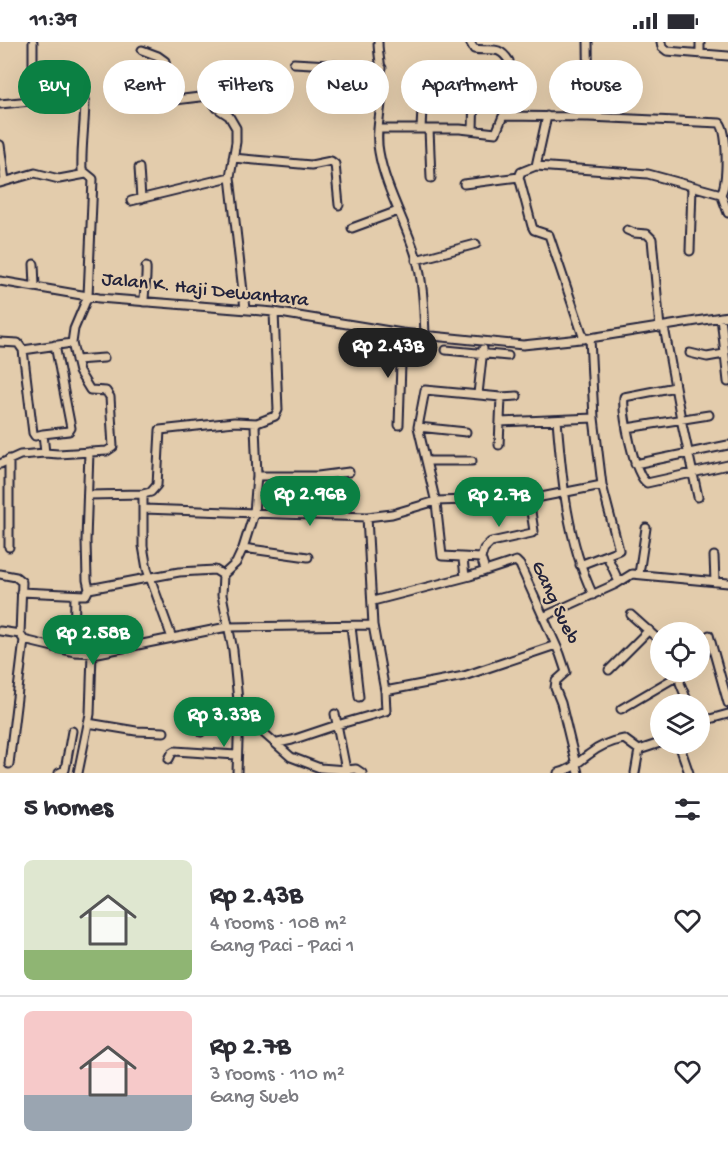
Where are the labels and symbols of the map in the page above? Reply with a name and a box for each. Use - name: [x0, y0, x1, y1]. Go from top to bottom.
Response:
- street label: Jalan K. Haji Dewantara: [100, 269, 310, 313]
- pin: Rp 2.43B: [326, 328, 450, 379]
- pin: Rp 2.96B: [248, 476, 372, 527]
- pin: Rp 2.7B: [444, 477, 554, 528]
- street label: Gang Sueb: [525, 558, 583, 649]
- pin: Rp 2.58B: [31, 615, 155, 666]
- pin: Rp 3.33B: [162, 697, 286, 748]

